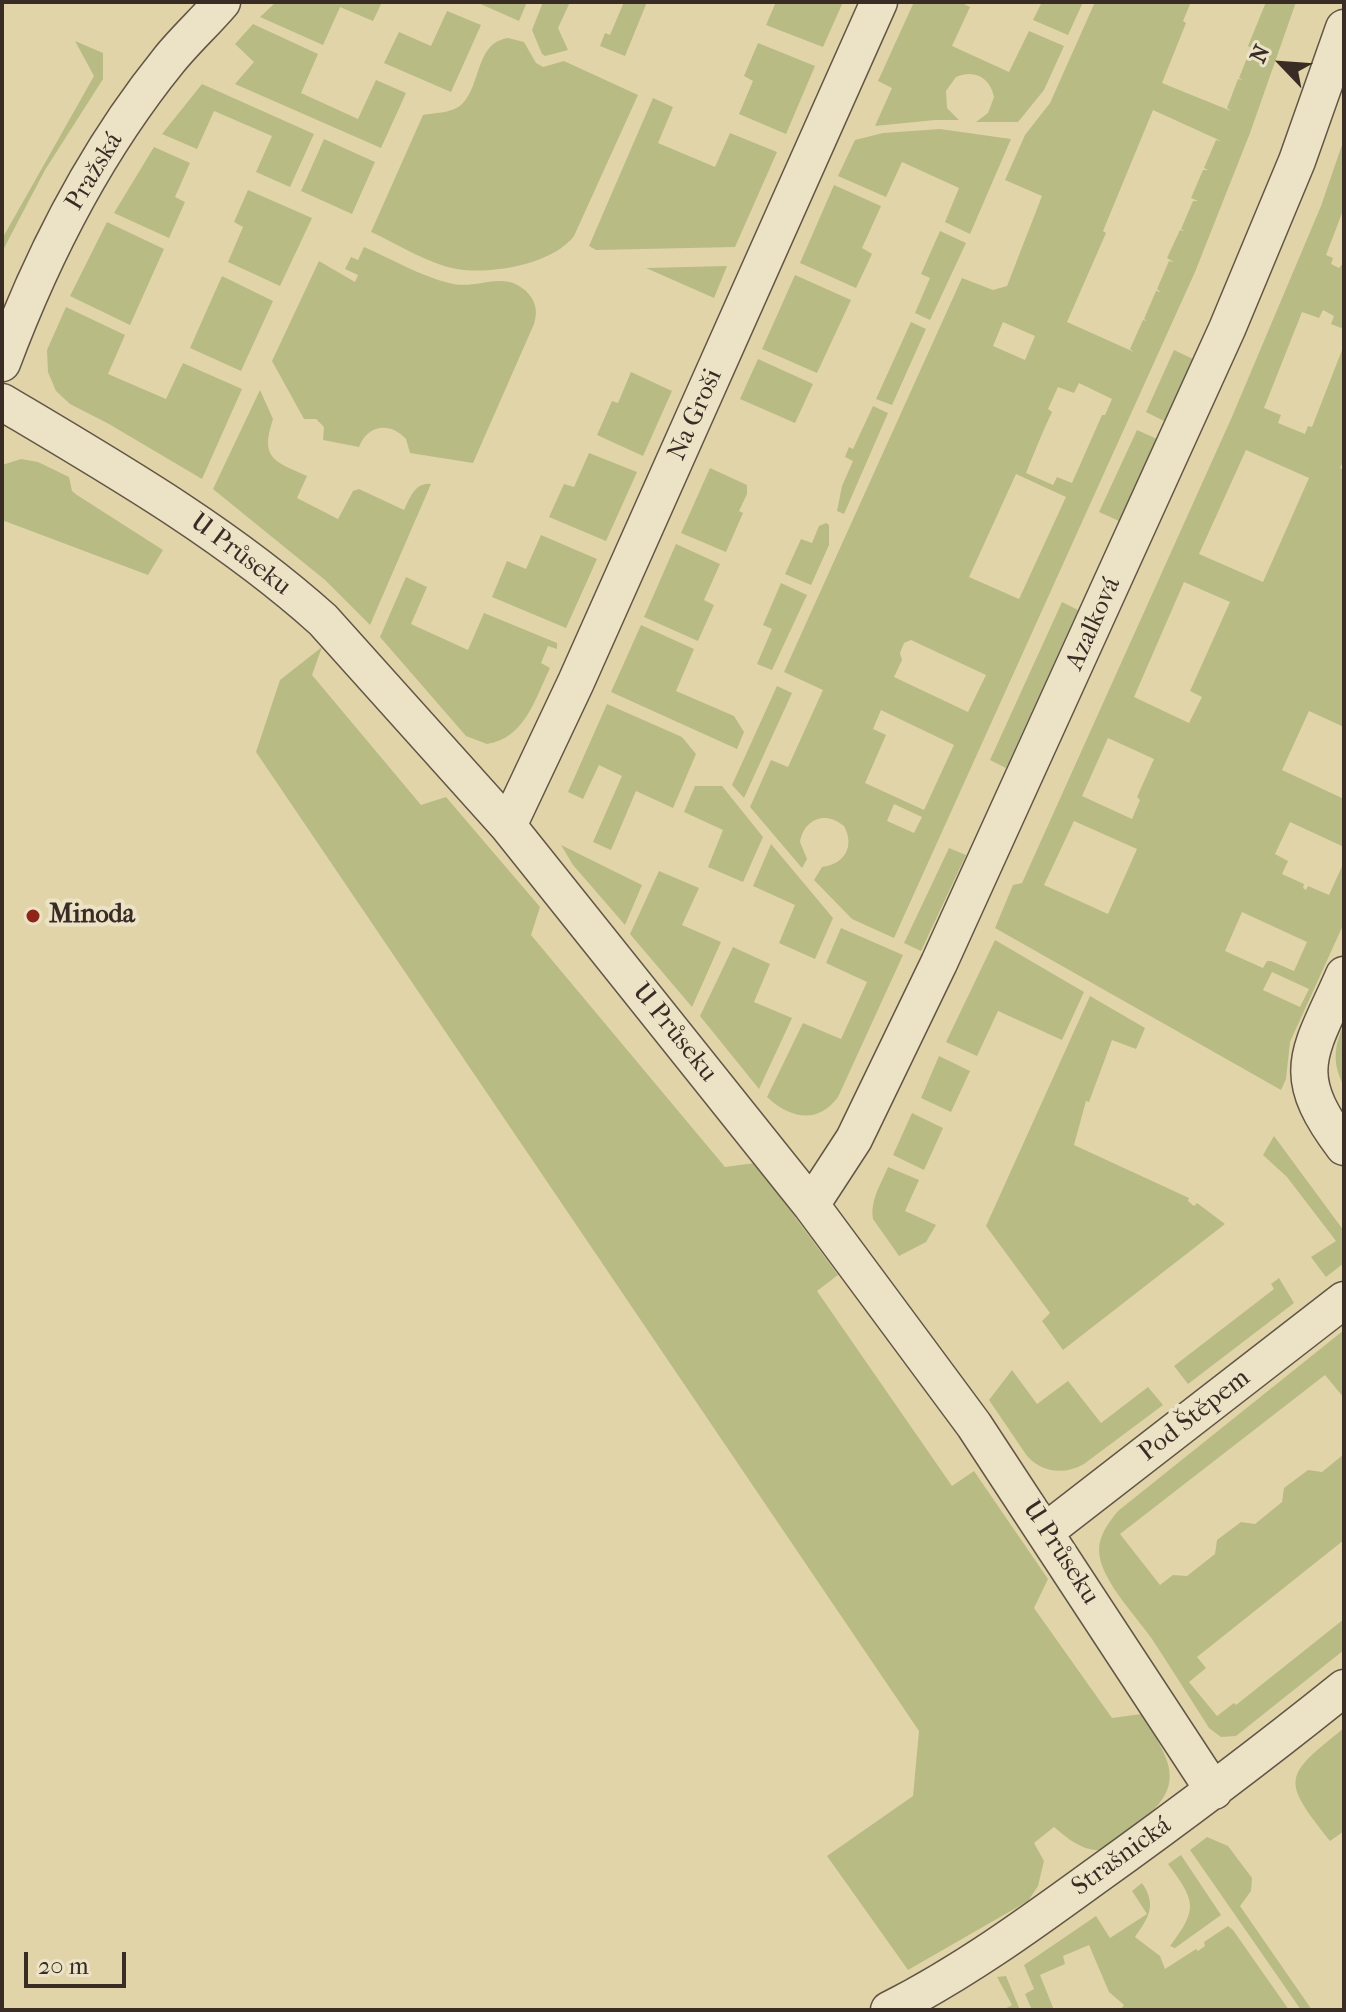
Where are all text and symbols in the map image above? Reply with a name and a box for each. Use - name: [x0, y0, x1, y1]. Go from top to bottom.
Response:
- north arrow: [1242, 24, 1322, 104]
- text: N: [1245, 41, 1276, 67]
- street label: Pražská: [60, 127, 130, 217]
- street label: Na Groši: [662, 365, 730, 465]
- street label: U Průseku: [184, 507, 296, 603]
- street label: Azalková: [1060, 573, 1128, 675]
- place label: Minoda: [49, 900, 135, 932]
- marker: Minoda: [24, 907, 42, 925]
- street label: U Průseku: [625, 977, 723, 1089]
- street label: Pod Štěpem: [1133, 1363, 1257, 1469]
- street label: U Průseku: [1015, 1495, 1105, 1611]
- street label: Strašnická: [1066, 1811, 1178, 1903]
- scale bar: [28, 1936, 130, 1986]
- text: 20 m: [38, 1952, 89, 1980]

